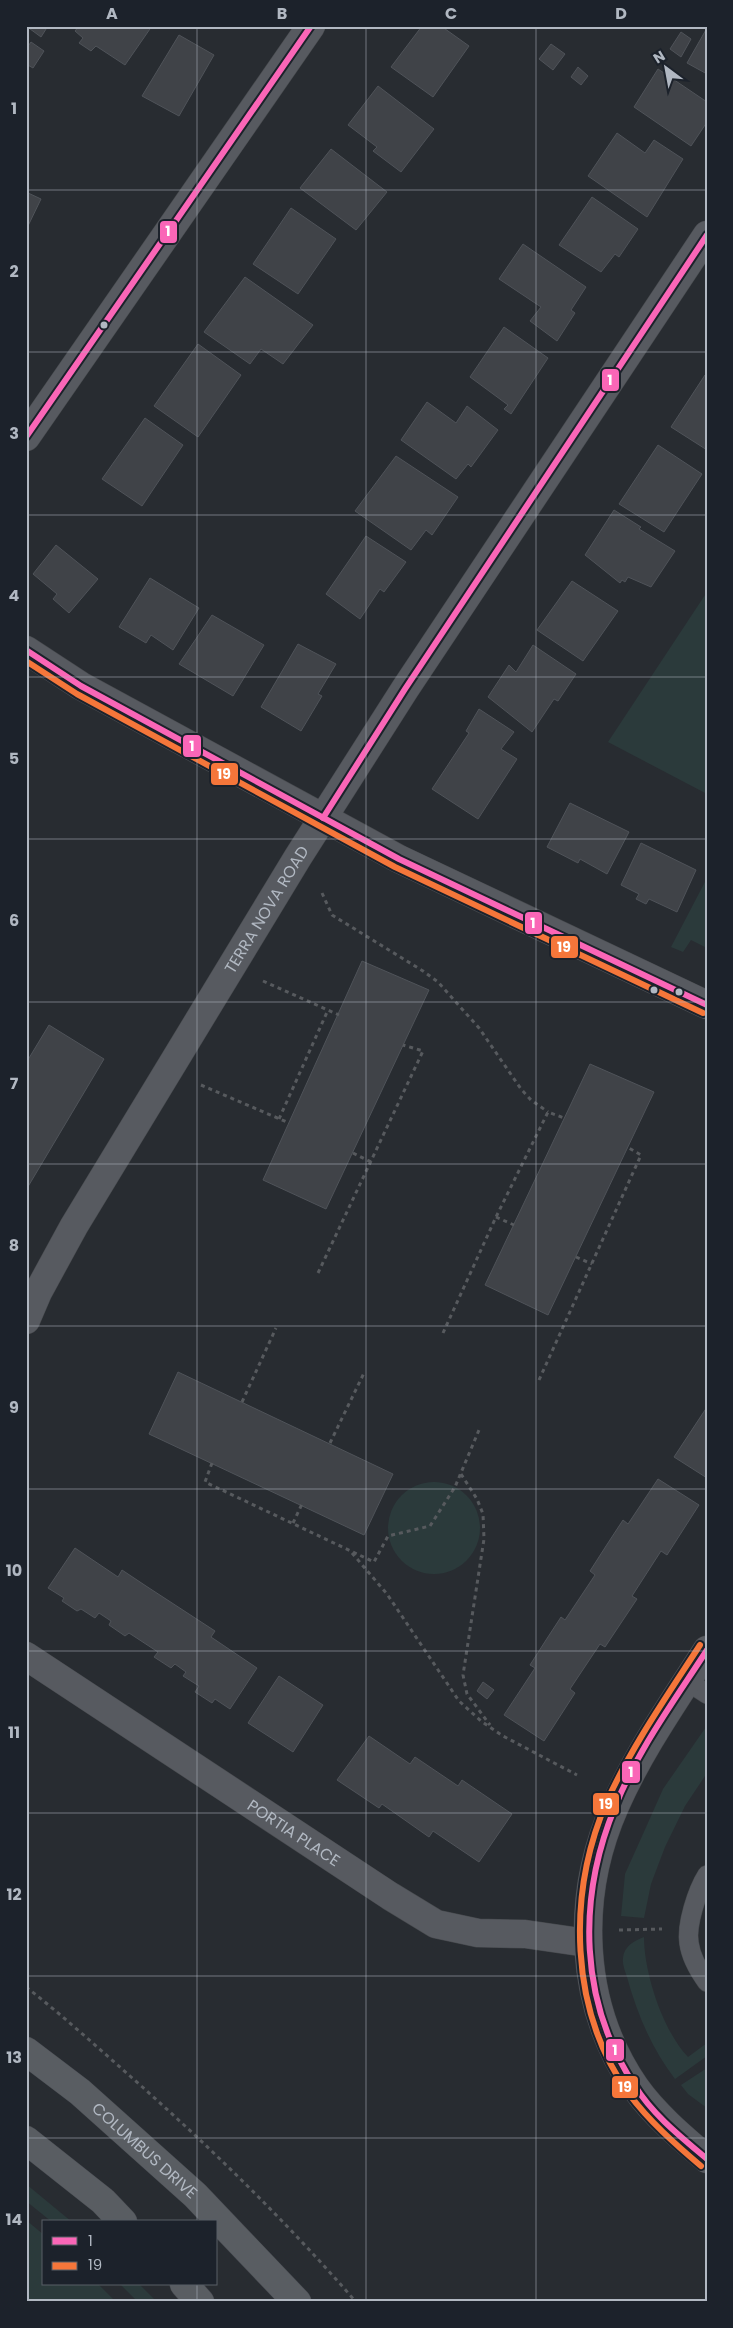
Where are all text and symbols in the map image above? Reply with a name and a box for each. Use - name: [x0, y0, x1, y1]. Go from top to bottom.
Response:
- text: A: [106, 2, 118, 25]
- text: B: [277, 2, 287, 25]
- text: C: [445, 2, 457, 25]
- text: D: [615, 2, 627, 25]
- north arrow: [640, 42, 690, 92]
- text: N: [649, 46, 669, 68]
- text: 1: [11, 97, 17, 120]
- line badge: 1: [159, 220, 178, 244]
- text: 1: [165, 221, 171, 241]
- text: 2: [9, 260, 19, 283]
- unlabelled marker: [99, 320, 109, 330]
- line badge: 1: [601, 368, 620, 392]
- text: 1: [607, 370, 613, 390]
- text: 3: [9, 422, 19, 445]
- text: 4: [9, 584, 20, 607]
- line badge: 1: [182, 734, 202, 758]
- text: 1: [189, 736, 195, 756]
- text: 5: [9, 747, 19, 770]
- line badge: 19: [210, 762, 239, 786]
- text: 19: [217, 764, 231, 784]
- street label: TERRA NOVA ROAD: [219, 841, 314, 978]
- text: 6: [9, 909, 19, 932]
- line badge: 1: [524, 911, 543, 935]
- text: 1: [530, 913, 536, 933]
- line badge: 19: [550, 935, 579, 959]
- text: 19: [557, 937, 571, 957]
- unlabelled marker: [649, 985, 659, 995]
- unlabelled marker: [674, 987, 684, 997]
- text: 7: [10, 1072, 19, 1095]
- text: 8: [9, 1234, 19, 1257]
- text: 9: [9, 1396, 19, 1419]
- text: 10: [6, 1559, 22, 1582]
- text: 11: [8, 1721, 20, 1744]
- line badge: 1: [621, 1760, 641, 1784]
- text: 1: [628, 1762, 634, 1782]
- line badge: 19: [592, 1792, 620, 1816]
- street label: PORTIA PLACE: [243, 1794, 345, 1872]
- text: 19: [599, 1794, 613, 1814]
- text: 12: [6, 1883, 22, 1906]
- line badge: 1: [605, 2038, 625, 2062]
- text: 1: [612, 2040, 618, 2060]
- text: 13: [6, 2046, 22, 2069]
- line badge: 19: [611, 2075, 639, 2099]
- text: 19: [618, 2077, 632, 2097]
- street label: COLUMBUS DRIVE: [87, 2097, 203, 2204]
- text: 14: [6, 2208, 23, 2231]
- legend: [42, 2220, 218, 2286]
- text: 1: [88, 2230, 93, 2251]
- text: 19: [88, 2254, 102, 2275]

